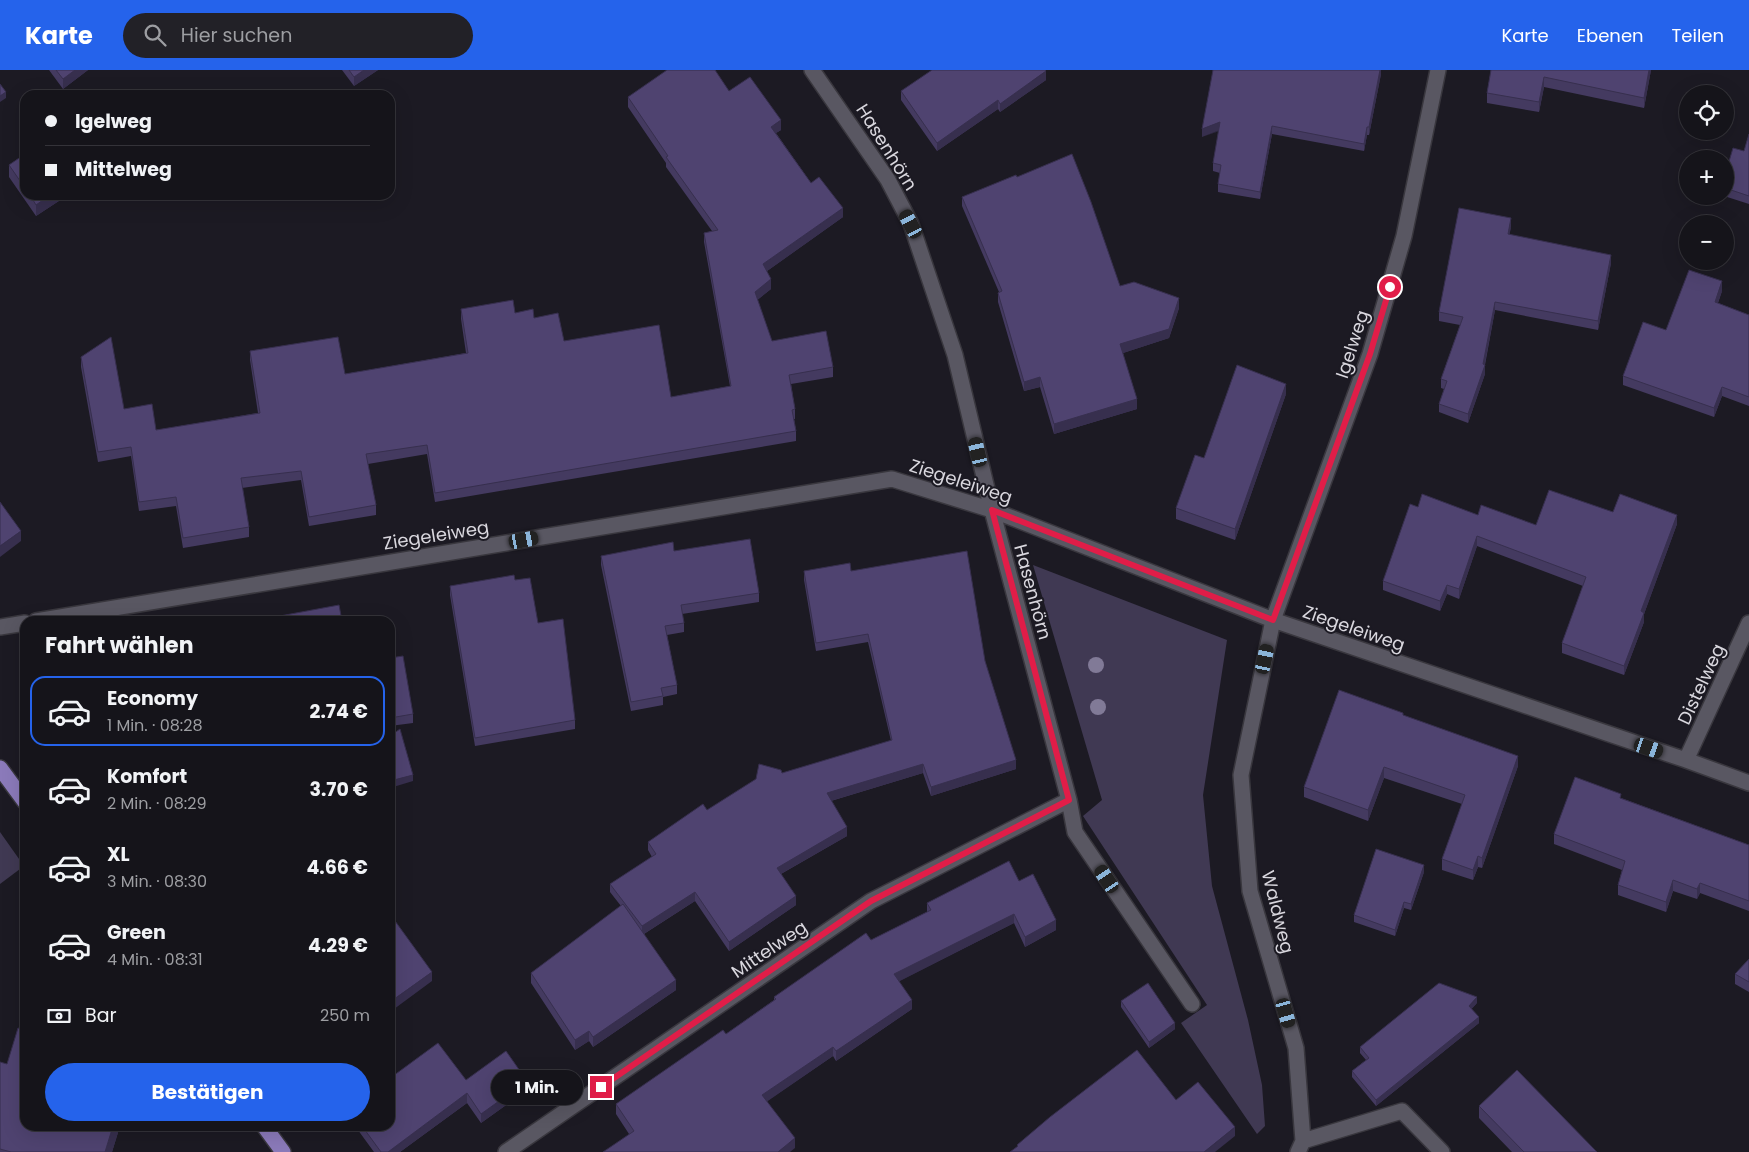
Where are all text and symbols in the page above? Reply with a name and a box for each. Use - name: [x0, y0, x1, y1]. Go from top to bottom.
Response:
- search box: [123, 13, 473, 58]
- text: Karte: [25, 19, 93, 52]
- icon: search: [141, 21, 169, 49]
- text: Hier suchen: [181, 22, 292, 49]
- text: Karte: [1501, 23, 1549, 48]
- text: Ebenen: [1577, 23, 1644, 48]
- text: Teilen: [1672, 23, 1724, 48]
- map controls: [1679, 85, 1734, 270]
- button: locate: [1679, 85, 1734, 140]
- street label: Hasenhörn: [850, 99, 924, 195]
- text: Igelweg: [75, 108, 152, 135]
- button: +: [1679, 150, 1734, 205]
- text: Mittelweg: [75, 156, 172, 183]
- car: [897, 207, 924, 241]
- button: −: [1679, 215, 1734, 270]
- route start: [1379, 276, 1401, 298]
- street label: Igelweg: [1329, 307, 1375, 381]
- car: [967, 436, 988, 468]
- street label: Ziegeleiweg: [906, 453, 1016, 509]
- street label: Ziegeleiweg: [381, 514, 491, 556]
- car: [507, 530, 540, 550]
- street label: Hasenhörn: [1008, 541, 1058, 643]
- street label: Ziegeleiweg: [1299, 599, 1409, 657]
- text: Fahrt wählen: [45, 630, 194, 661]
- street label: Distelweg: [1671, 639, 1731, 729]
- car: [1254, 643, 1275, 675]
- text: Economy: [107, 685, 198, 712]
- icon: car: [47, 689, 92, 734]
- text: 2.74 €: [310, 698, 368, 725]
- text: 1 Min. · 08:28: [107, 714, 203, 737]
- car: [1632, 736, 1665, 760]
- text: Komfort: [107, 763, 187, 790]
- icon: car: [47, 767, 92, 812]
- text: 3.70 €: [309, 776, 368, 803]
- text: 2 Min. · 08:29: [107, 792, 207, 815]
- text: XL: [107, 841, 130, 868]
- icon: car: [47, 845, 92, 890]
- text: 4.66 €: [306, 854, 368, 881]
- car: [1092, 862, 1121, 896]
- street label: Waldweg: [1256, 868, 1300, 956]
- text: 3 Min. · 08:30: [107, 870, 207, 893]
- street label: Mittelweg: [726, 914, 812, 984]
- text: Green: [107, 919, 166, 946]
- icon: car: [47, 923, 92, 968]
- text: 4.29 €: [308, 932, 368, 959]
- text: 4 Min. · 08:31: [107, 948, 203, 971]
- car: [1274, 997, 1297, 1029]
- icon: cash: [45, 1002, 73, 1030]
- text: Bar: [85, 1002, 117, 1029]
- text: 250 m: [320, 1004, 370, 1027]
- button: Bestätigen: [45, 1063, 370, 1121]
- callout: 1 Min.: [491, 1070, 584, 1104]
- text: 1 Min.: [515, 1076, 559, 1099]
- route end: [590, 1076, 612, 1098]

